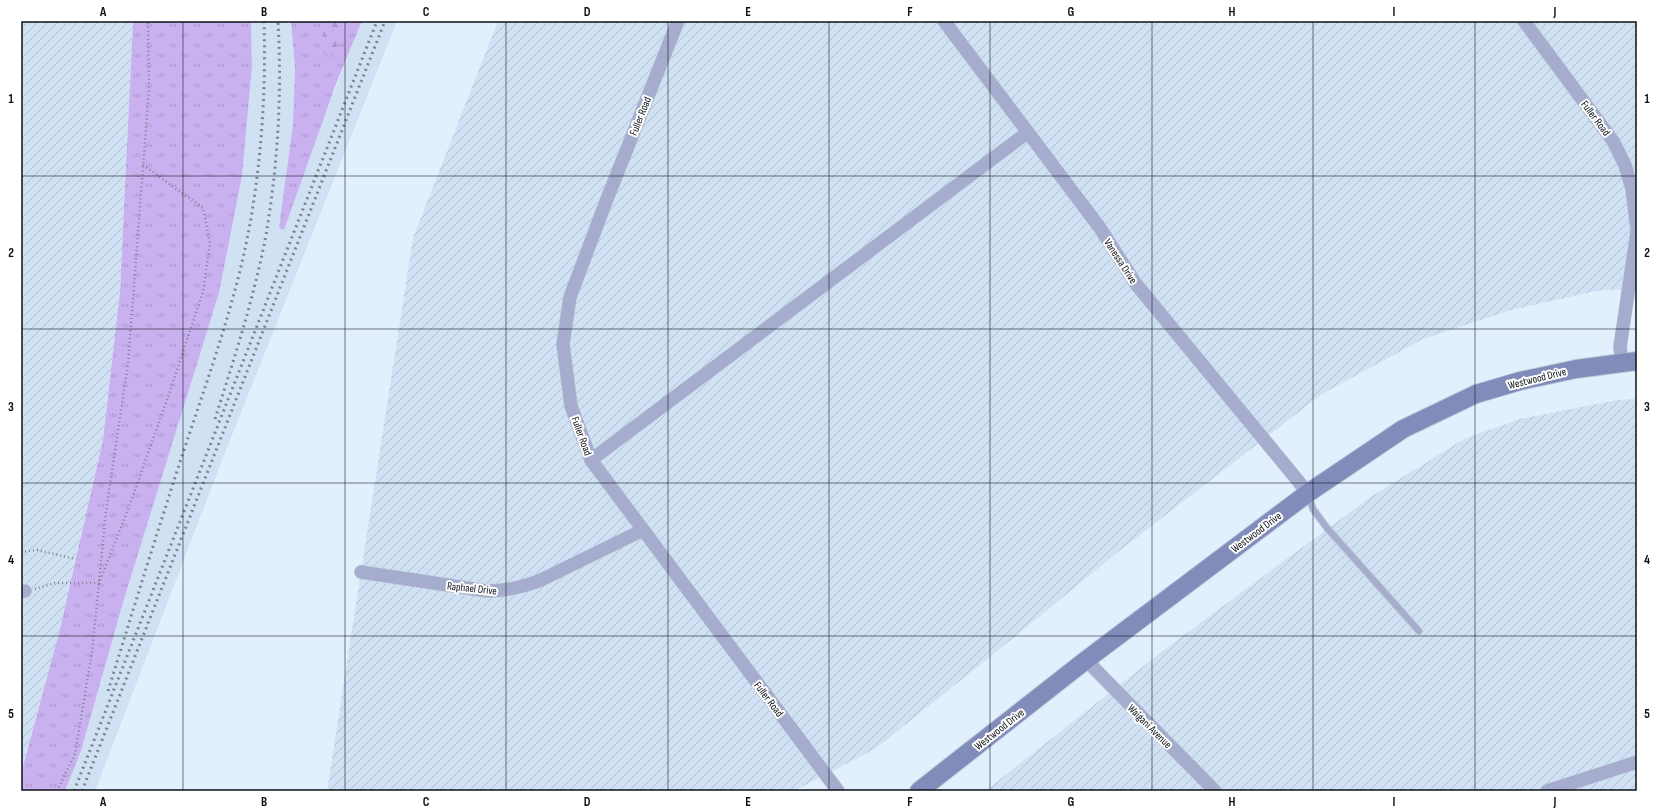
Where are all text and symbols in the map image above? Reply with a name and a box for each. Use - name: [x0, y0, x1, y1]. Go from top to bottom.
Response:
- text: A: [99, 4, 107, 20]
- text: B: [261, 4, 267, 20]
- text: C: [423, 4, 430, 20]
- text: D: [584, 4, 591, 20]
- text: E: [745, 4, 751, 20]
- text: F: [907, 4, 913, 20]
- text: G: [1068, 4, 1075, 20]
- text: H: [1229, 4, 1236, 20]
- text: I: [1393, 4, 1396, 20]
- text: J: [1553, 4, 1557, 20]
- text: 1: [8, 91, 14, 107]
- text: 1: [1644, 91, 1650, 107]
- street label: Fuller Road: [627, 95, 654, 137]
- street label: Fuller Road: [1578, 98, 1613, 139]
- street label: Vanessa Drive: [1101, 236, 1140, 286]
- text: 2: [8, 245, 14, 261]
- text: 2: [1644, 245, 1650, 261]
- street label: Westwood Drive: [1507, 365, 1568, 392]
- text: 3: [8, 399, 14, 415]
- text: 3: [1644, 399, 1650, 415]
- street label: Fuller Road: [568, 415, 595, 458]
- street label: Westwood Drive: [1229, 509, 1284, 555]
- text: 4: [8, 552, 14, 568]
- text: 4: [1644, 552, 1650, 568]
- street label: Raphael Drive: [446, 579, 498, 598]
- street label: Fuller Road: [751, 679, 786, 720]
- street label: Waigani Avenue: [1125, 702, 1174, 751]
- text: 5: [8, 706, 14, 722]
- street label: Westwood Drive: [972, 706, 1027, 753]
- text: 5: [1644, 706, 1650, 722]
- text: A: [99, 794, 107, 810]
- text: B: [261, 794, 267, 810]
- text: C: [423, 794, 430, 810]
- text: D: [584, 794, 591, 810]
- text: E: [745, 794, 751, 810]
- text: F: [907, 794, 913, 810]
- text: G: [1068, 794, 1075, 810]
- text: H: [1229, 794, 1236, 810]
- text: I: [1393, 794, 1396, 810]
- text: J: [1553, 794, 1557, 810]

